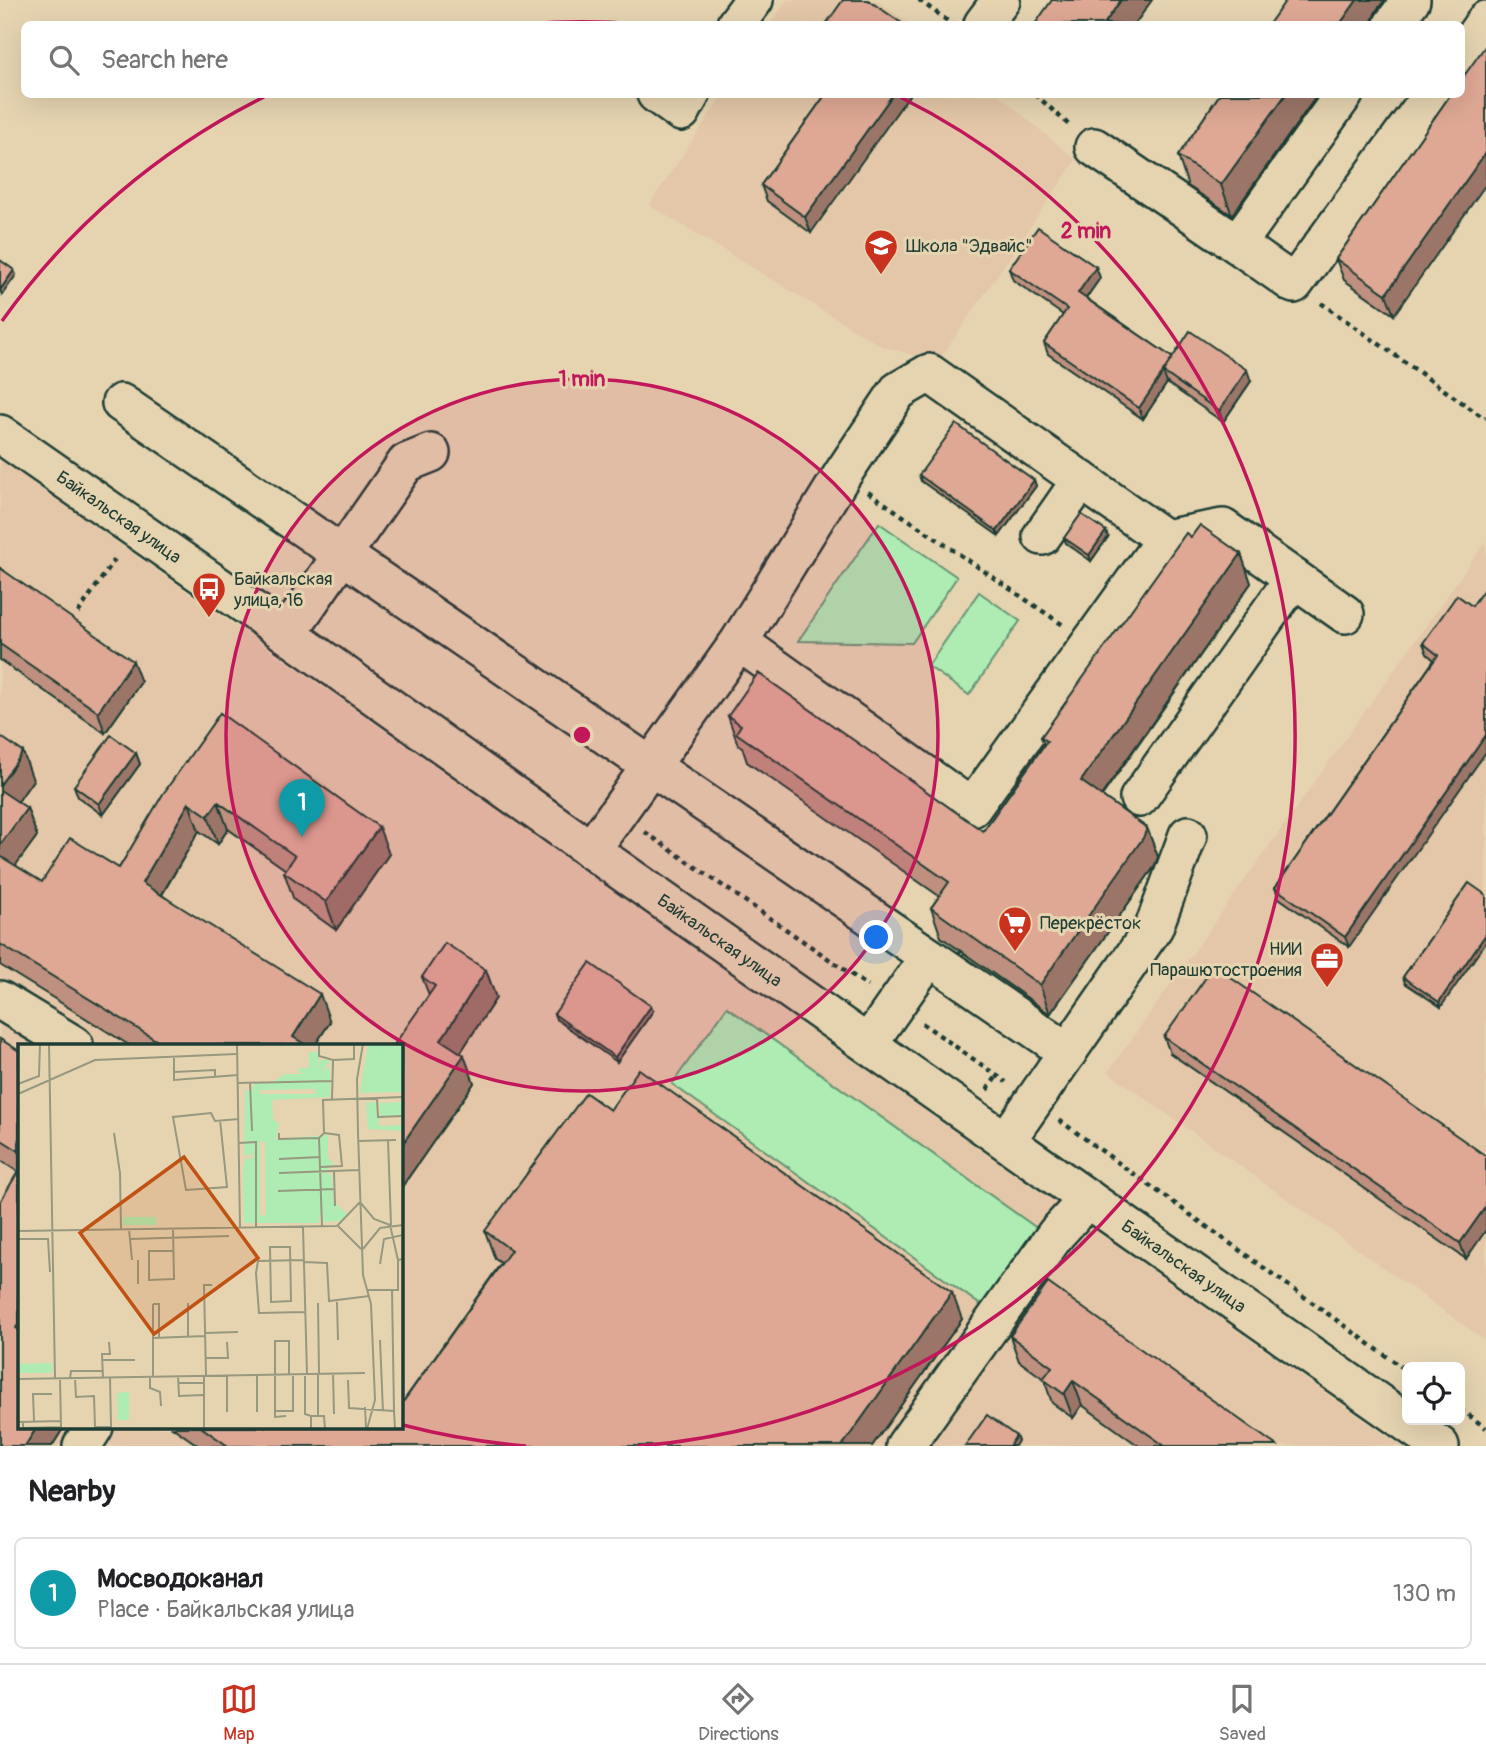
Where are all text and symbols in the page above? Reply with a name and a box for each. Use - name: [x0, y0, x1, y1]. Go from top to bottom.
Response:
- search box: [21, 21, 1465, 98]
- icon: search: [45, 41, 83, 79]
- text: Search here: [101, 44, 228, 76]
- text: 2 min: [1061, 218, 1111, 245]
- school or university icon: Школа "Эдвайс": [862, 227, 900, 276]
- place label: Школа "Эдвайс": [906, 235, 1033, 258]
- text: 1 min: [559, 366, 606, 393]
- street label: Байкальская улица: [52, 465, 186, 568]
- place label: Байкальская улица, 16: [233, 568, 332, 612]
- bus stop icon: Байкальская улица, 16: [190, 570, 228, 619]
- centre of rings: [570, 723, 594, 747]
- pin: 1: [279, 779, 325, 837]
- street label: Байкальская улица: [653, 889, 787, 992]
- supermarket icon: Перекрёсток: [996, 904, 1034, 953]
- place label: Перекрёсток: [1040, 912, 1141, 935]
- your location: [859, 920, 893, 954]
- place label: НИИ Парашютостроения: [1150, 938, 1302, 982]
- office icon: НИИ Парашютостроения: [1308, 940, 1346, 989]
- inset map: [18, 1044, 402, 1428]
- street label: Байкальская улица: [1117, 1214, 1251, 1318]
- map controls: [1402, 1362, 1465, 1425]
- button: locate: [1402, 1362, 1465, 1425]
- text: Nearby: [28, 1473, 115, 1510]
- text: Мосводоканал: [97, 1563, 263, 1595]
- text: 1: [49, 1579, 58, 1608]
- text: 130 m: [1393, 1579, 1456, 1608]
- text: Place · Байкальская улица: [97, 1595, 354, 1624]
- tab: Map: [220, 1680, 258, 1746]
- tab: Directions: [698, 1680, 779, 1746]
- tab: Saved: [1219, 1680, 1266, 1746]

